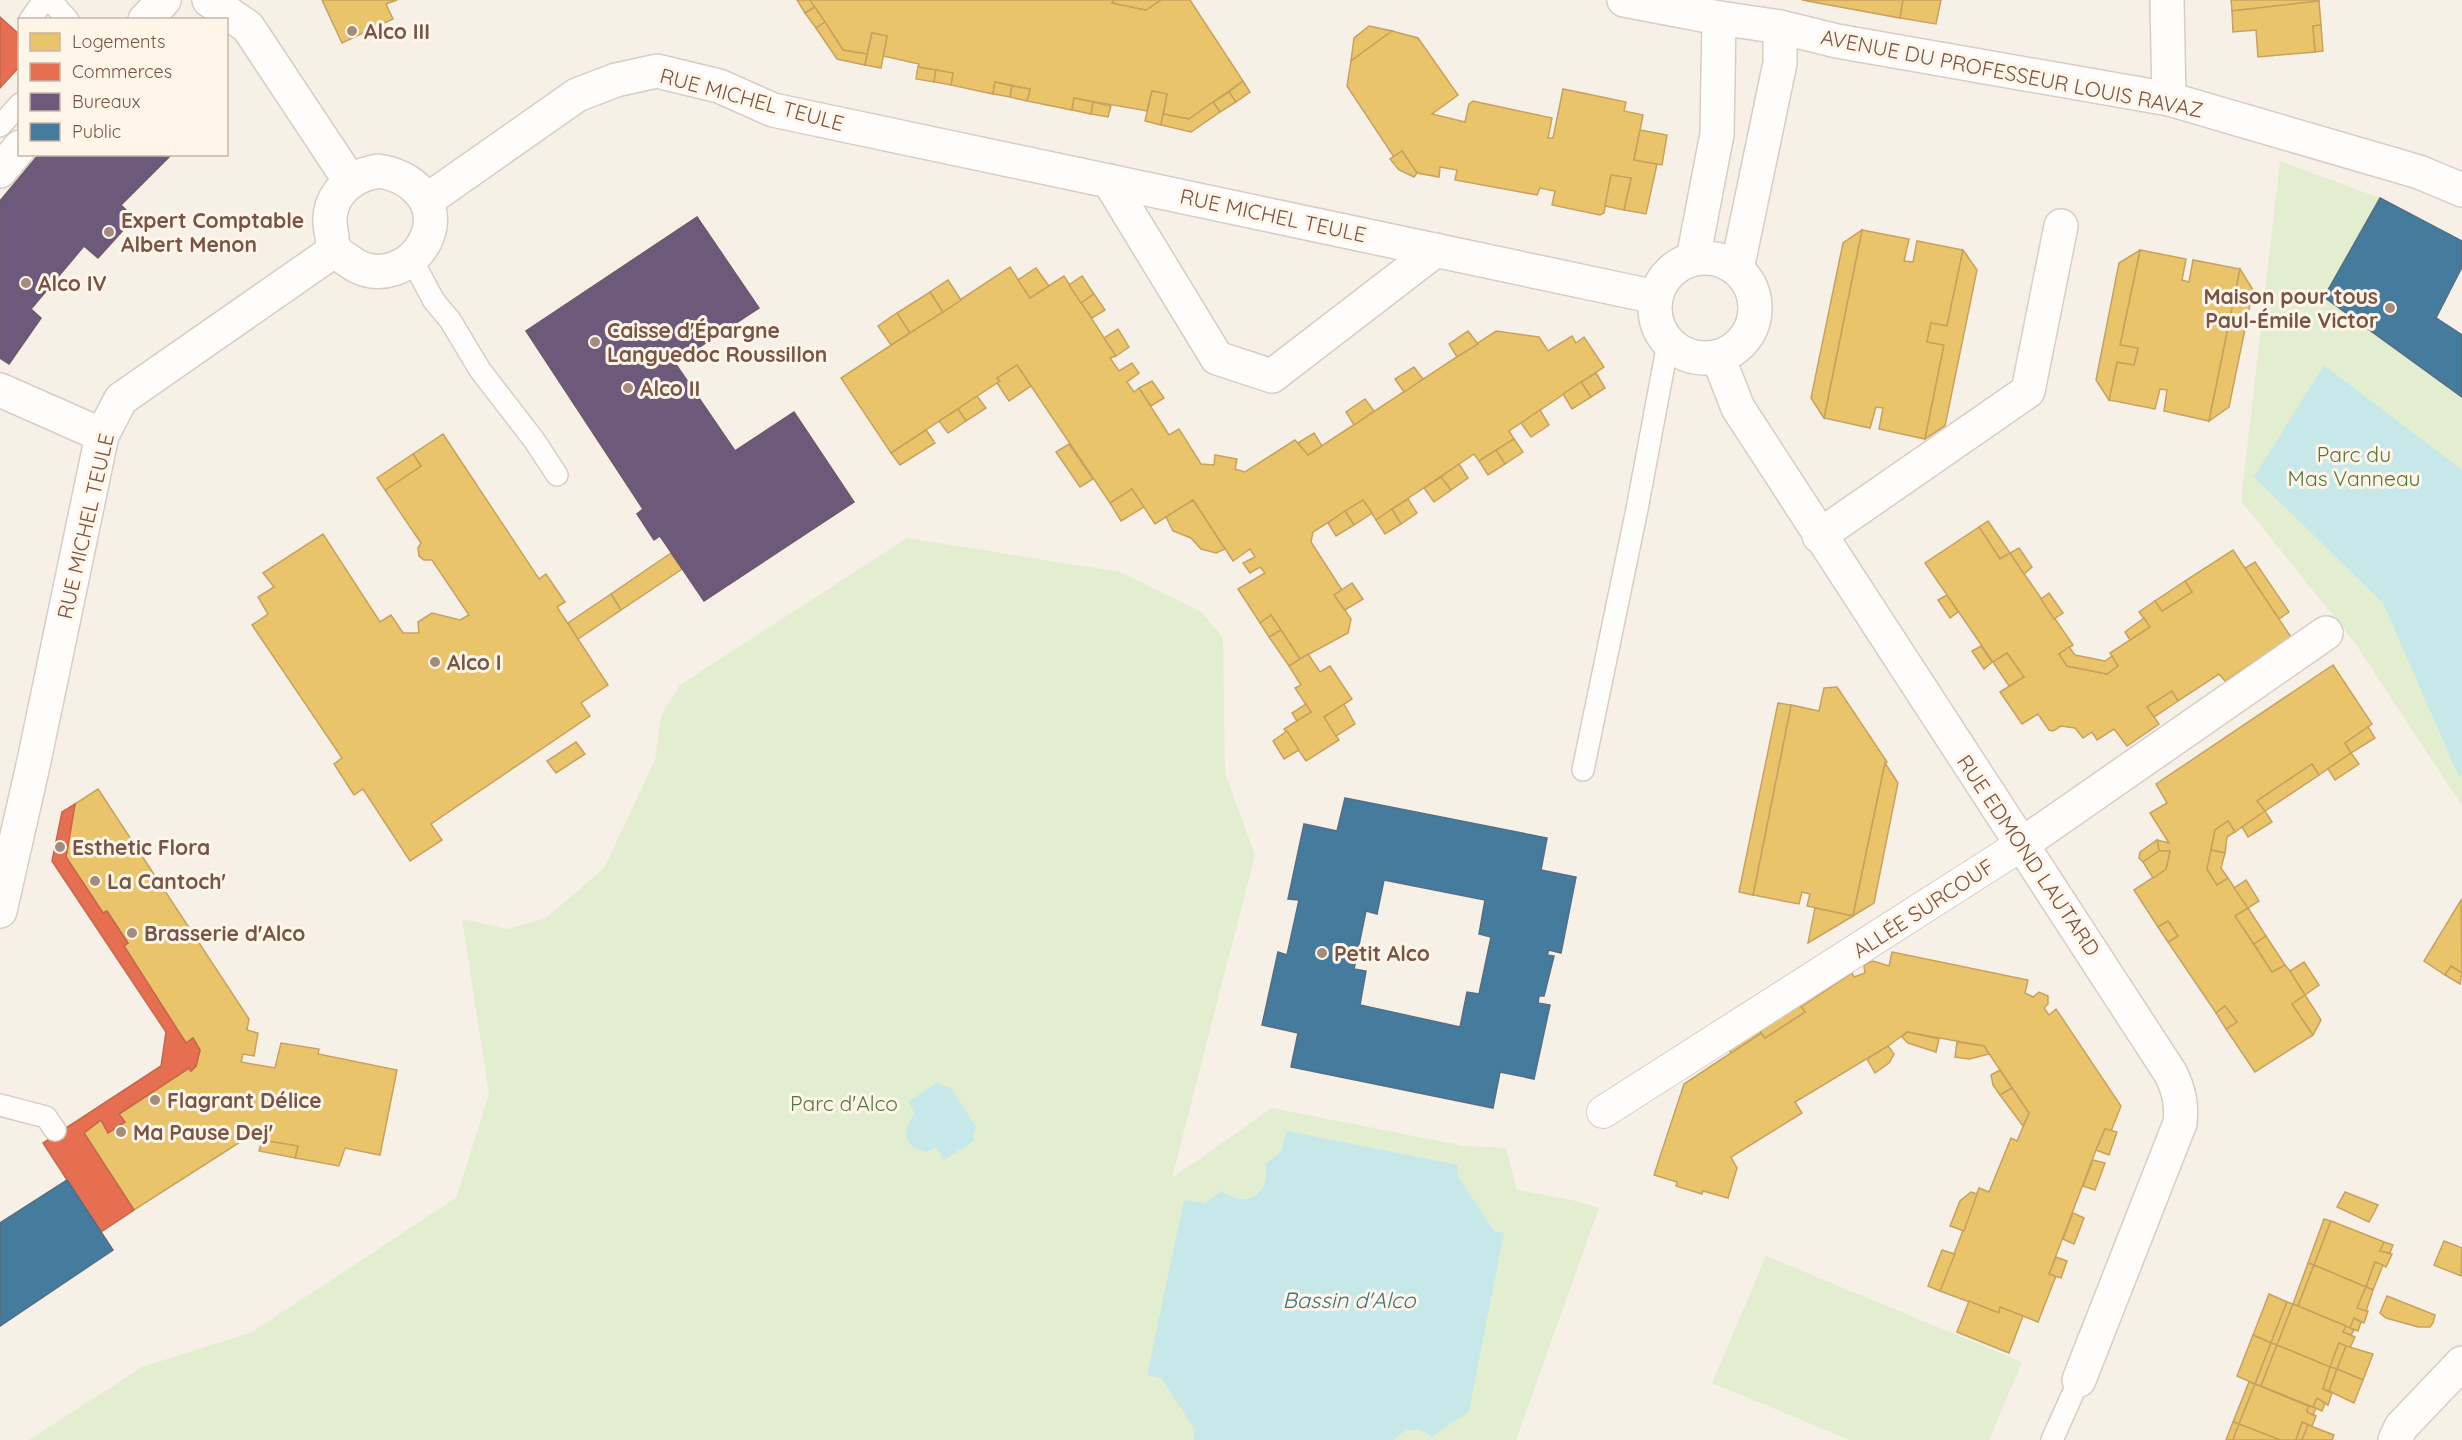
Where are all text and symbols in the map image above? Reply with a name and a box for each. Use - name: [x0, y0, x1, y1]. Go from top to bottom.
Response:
- legend: [18, 18, 228, 156]
- place label: Alco III: [364, 18, 430, 44]
- street label: AVENUE DU PROFESSEUR LOUIS RAVAZ: [1819, 23, 2205, 123]
- marker: Alco III: [345, 24, 359, 38]
- text: Logements: [72, 30, 165, 53]
- text: Commerces: [72, 60, 172, 83]
- street label: RUE MICHEL TEULE: [657, 62, 847, 136]
- text: Bureaux: [72, 90, 141, 113]
- text: Public: [72, 120, 121, 143]
- street label: RUE MICHEL TEULE: [1178, 183, 1368, 247]
- place label: Expert Comptable Albert Menon: [121, 207, 304, 257]
- marker: Expert Comptable Albert Menon: [102, 225, 116, 239]
- place label: Alco IV: [38, 270, 107, 296]
- marker: Alco IV: [19, 276, 33, 290]
- place label: Maison pour tous Paul-Émile Victor: [2203, 283, 2378, 333]
- marker: Maison pour tous Paul-Émile Victor: [2383, 301, 2397, 315]
- place label: Caisse d'Épargne Languedoc Roussillon: [607, 317, 827, 367]
- marker: Caisse d'Épargne Languedoc Roussillon: [588, 335, 602, 349]
- place label: Alco II: [640, 375, 700, 401]
- marker: Alco II: [621, 381, 635, 395]
- street label: RUE MICHEL TEULE: [51, 431, 119, 621]
- park label: Parc du Mas Vanneau: [2288, 441, 2420, 491]
- place label: Alco I: [447, 649, 502, 675]
- marker: Alco I: [428, 655, 442, 669]
- street label: RUE EDMOND LAUTARD: [1952, 749, 2106, 961]
- place label: Esthetic Flora: [72, 834, 210, 860]
- marker: Esthetic Flora: [53, 840, 67, 854]
- street label: ALLÉE SURCOUF: [1848, 853, 1998, 963]
- place label: La Cantoch': [107, 868, 226, 894]
- marker: La Cantoch': [88, 874, 102, 888]
- place label: Brasserie d'Alco: [144, 920, 305, 946]
- marker: Brasserie d'Alco: [125, 926, 139, 940]
- place label: Petit Alco: [1334, 940, 1430, 966]
- marker: Petit Alco: [1315, 946, 1329, 960]
- place label: Flagrant Délice: [167, 1087, 322, 1113]
- park label: Parc d'Alco: [790, 1090, 898, 1116]
- marker: Flagrant Délice: [148, 1093, 162, 1107]
- place label: Ma Pause Dej': [133, 1119, 273, 1145]
- marker: Ma Pause Dej': [114, 1125, 128, 1139]
- water label: Bassin d'Alco: [1282, 1286, 1417, 1314]

